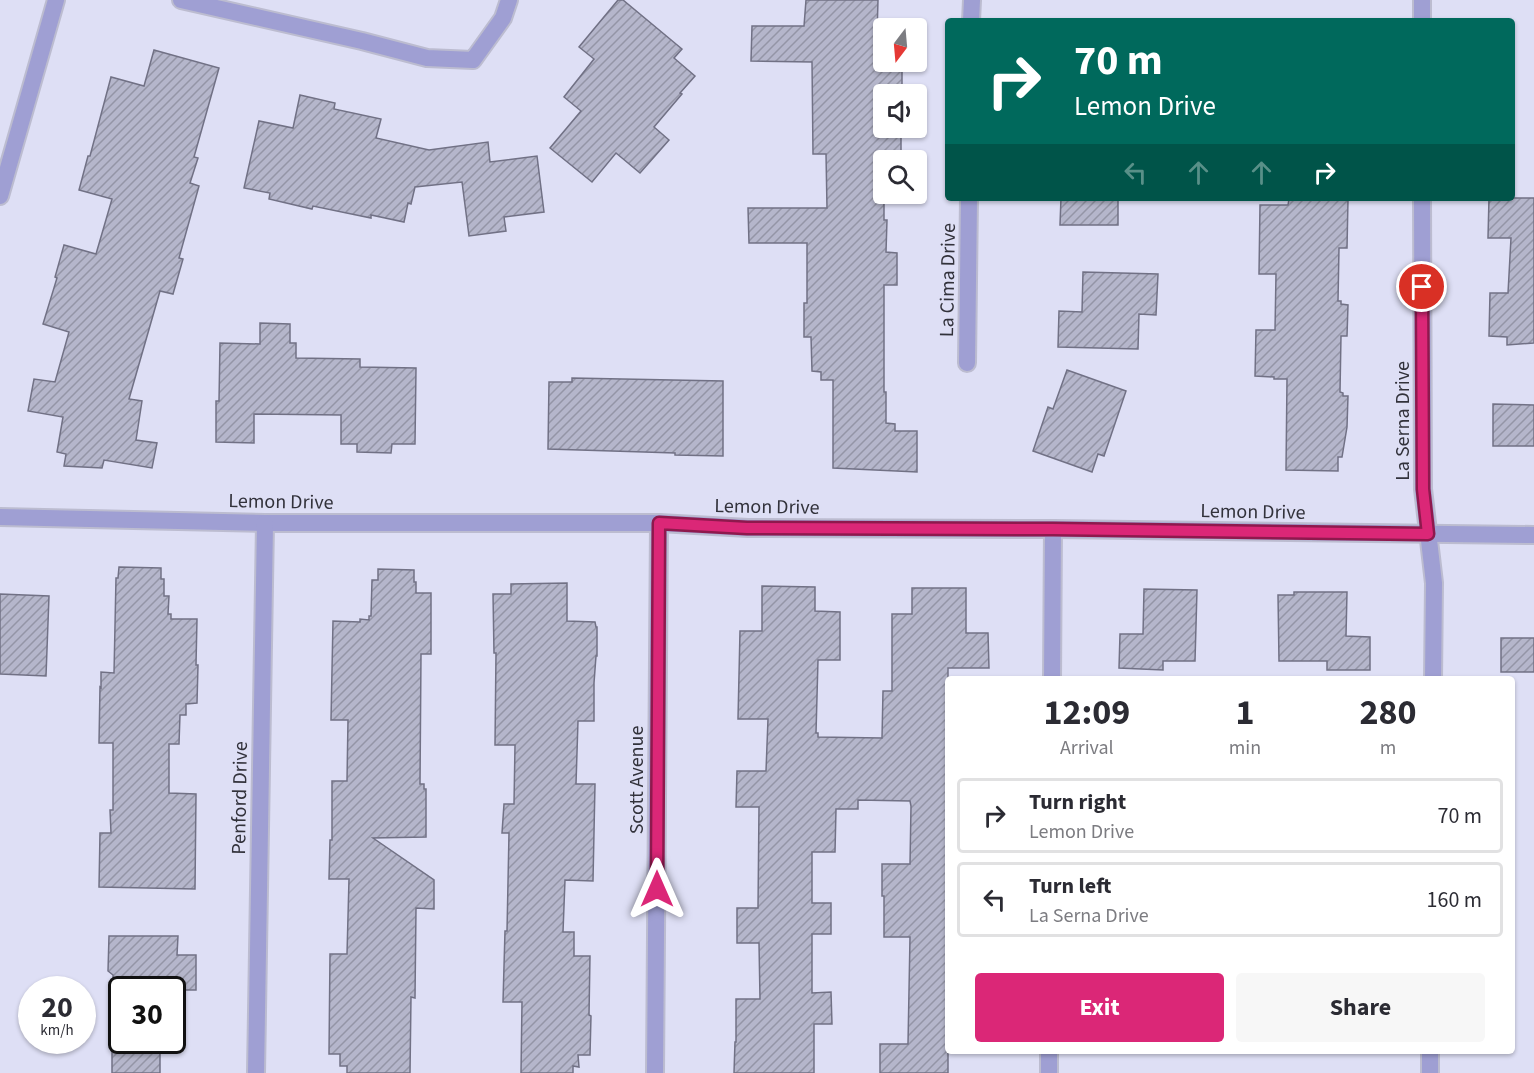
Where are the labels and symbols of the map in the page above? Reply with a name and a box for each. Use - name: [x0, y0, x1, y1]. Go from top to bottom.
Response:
- north arrow: [873, 18, 927, 72]
- street label: La Cima Drive: [933, 223, 963, 337]
- pin: [1396, 261, 1447, 312]
- street label: La Serna Drive: [1389, 361, 1417, 481]
- street label: Lemon Drive: [228, 487, 334, 517]
- street label: Lemon Drive: [714, 492, 820, 522]
- street label: Lemon Drive: [1200, 497, 1306, 527]
- street label: Scott Avenue: [623, 726, 651, 834]
- street label: Penford Drive: [225, 741, 255, 855]
- position arrow: [625, 857, 689, 921]
- speed limit sign: 30: [108, 976, 186, 1054]

